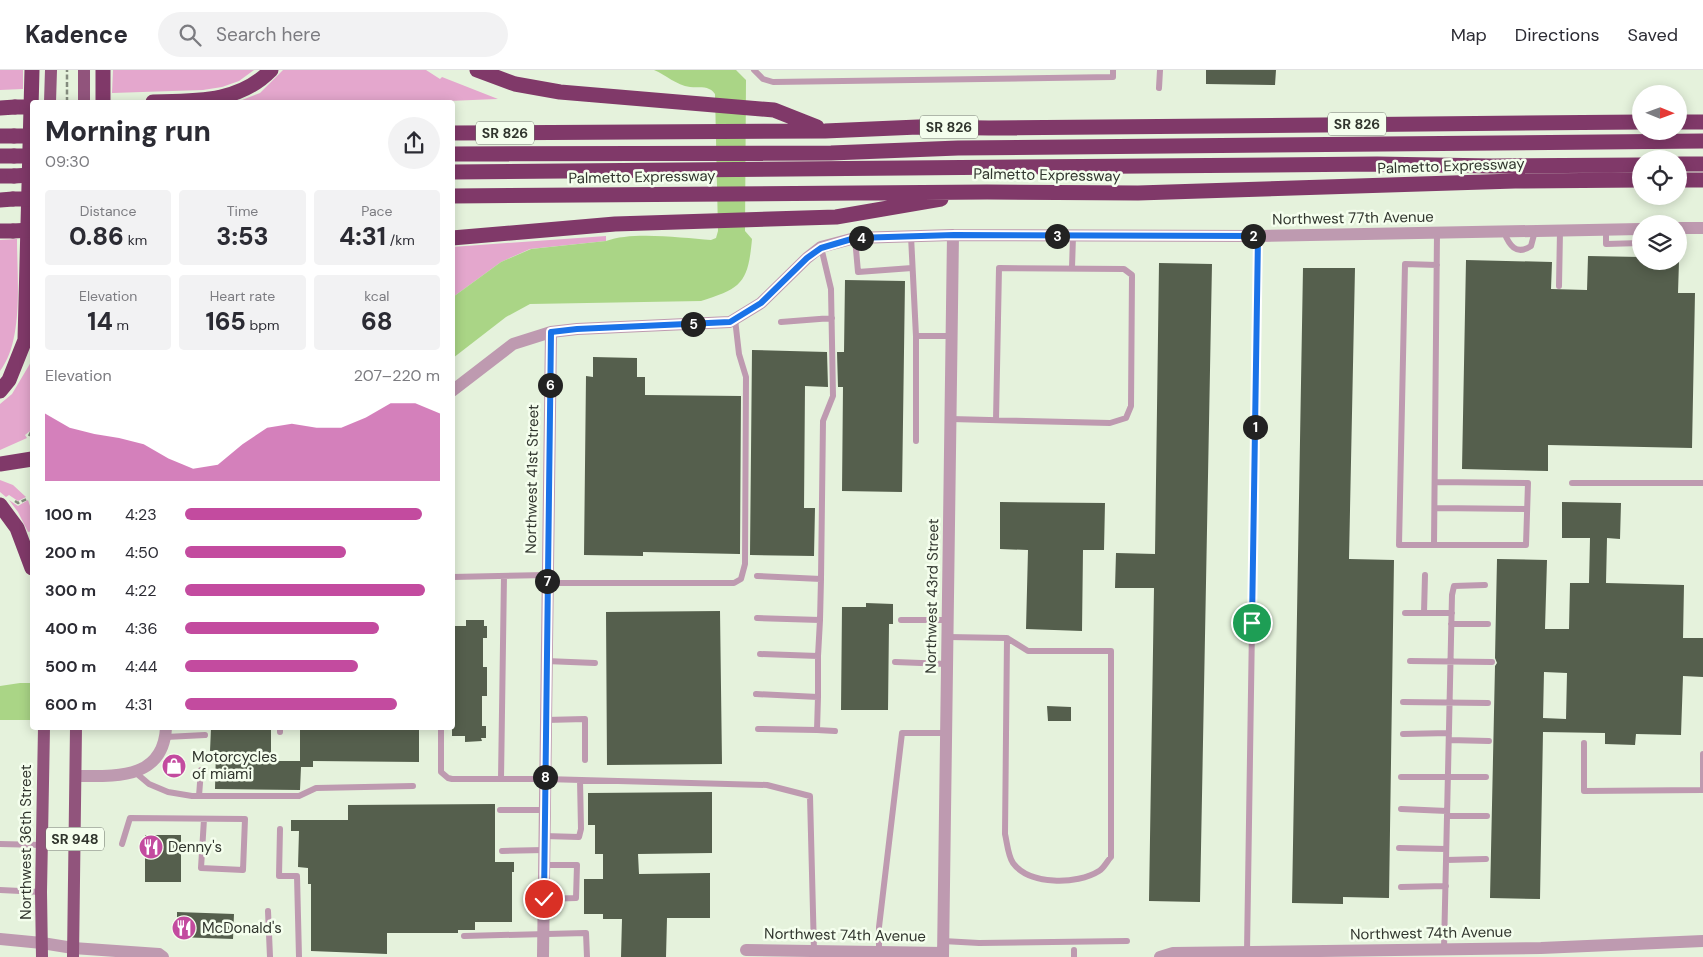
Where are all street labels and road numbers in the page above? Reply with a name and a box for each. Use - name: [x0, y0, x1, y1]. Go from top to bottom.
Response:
- road number: SR 826: [1328, 112, 1386, 136]
- road number: SR 826: [920, 116, 978, 138]
- road number: SR 826: [476, 122, 534, 144]
- street label: Palmetto Expressway: [1377, 153, 1526, 179]
- street label: Palmetto Expressway: [973, 164, 1121, 186]
- street label: Palmetto Expressway: [568, 166, 716, 188]
- street label: Northwest 77th Avenue: [1272, 207, 1434, 229]
- street label: Northwest 41st Street: [521, 404, 543, 554]
- street label: Northwest 43rd Street: [921, 518, 943, 674]
- street label: Northwest 36th Street: [16, 764, 36, 920]
- road number: SR 948: [46, 828, 104, 851]
- street label: Northwest 74th Avenue: [1350, 922, 1512, 944]
- street label: Northwest 74th Avenue: [764, 924, 926, 946]

